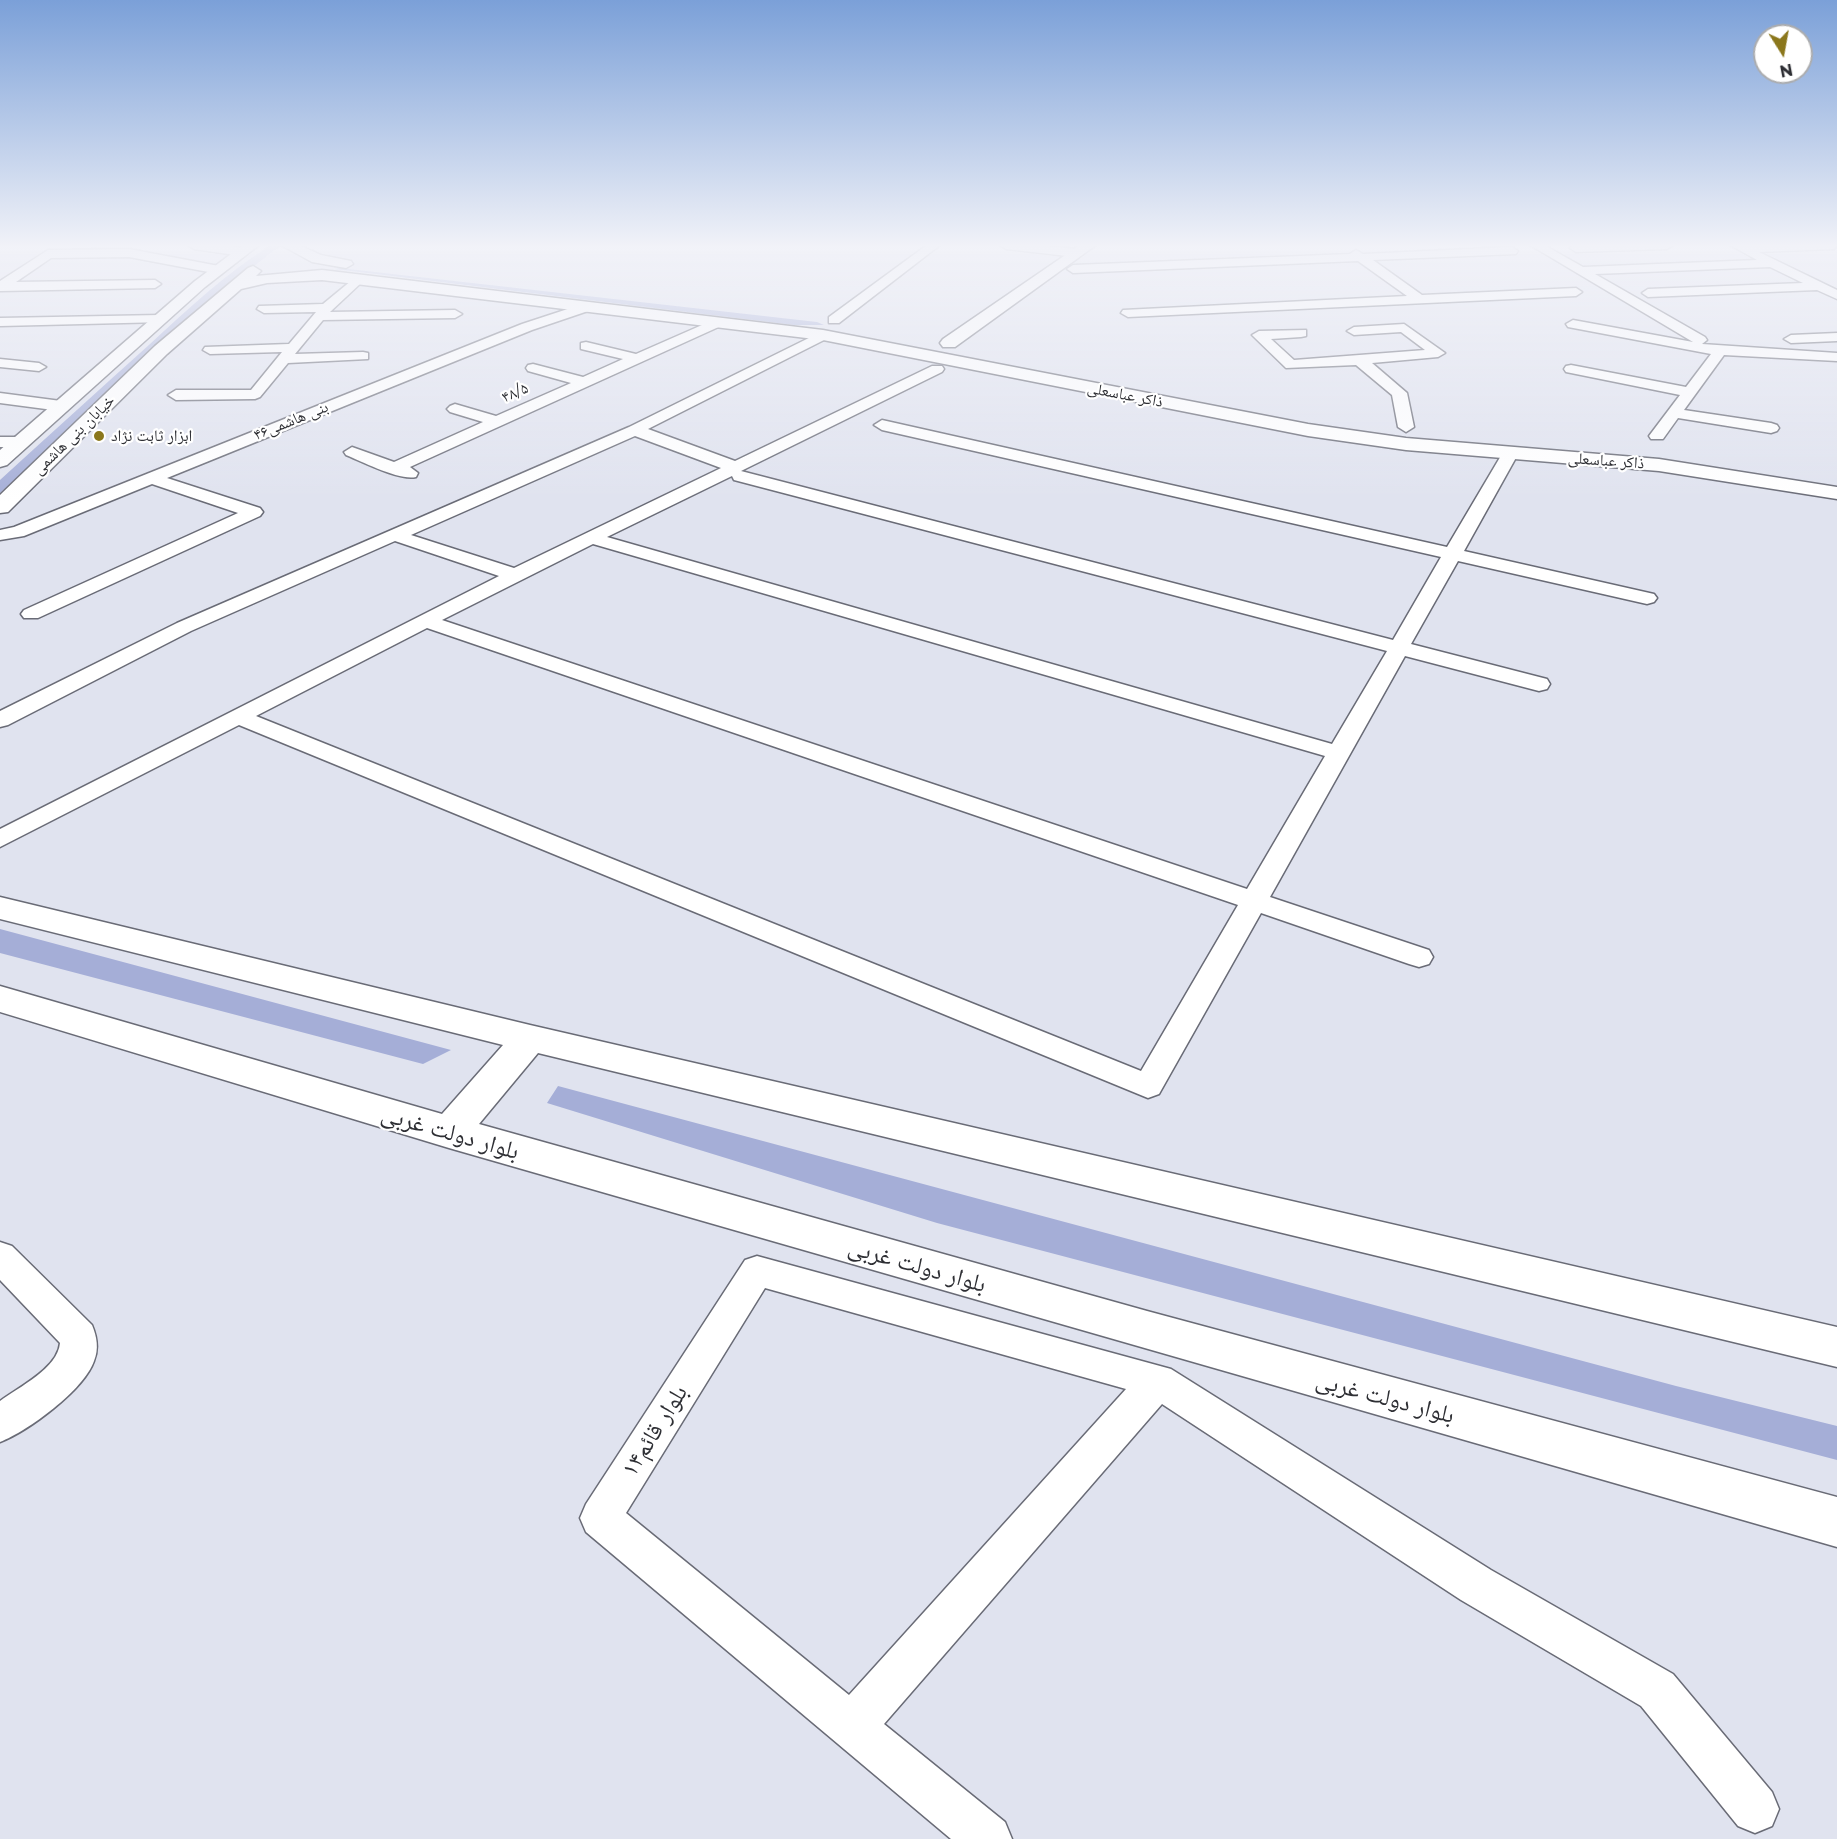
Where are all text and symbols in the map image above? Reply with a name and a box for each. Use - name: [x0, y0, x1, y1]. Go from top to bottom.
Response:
- north arrow: [1753, 24, 1813, 84]
- text: N: [1778, 60, 1794, 81]
- street label: ذاکر عباسعلی: [1086, 378, 1164, 412]
- street label: ۴۸/۵: [499, 379, 531, 407]
- street label: خیابان بنی هاشمی: [29, 391, 119, 479]
- street label: بنی هاشمی۴۶: [251, 397, 331, 445]
- place label: ابزار ثابت نژاد: [111, 426, 192, 446]
- marker: ابزار ثابت نژاد: [92, 429, 106, 443]
- street label: ذاکر عباسعلی: [1567, 449, 1645, 473]
- street label: بلوار دولت غربی: [378, 1100, 522, 1166]
- street label: بلوار دولت غربی: [845, 1233, 989, 1299]
- street label: بلوار دولت غربی: [1313, 1366, 1457, 1430]
- street label: بلوار قائم۱۴: [616, 1380, 694, 1482]

